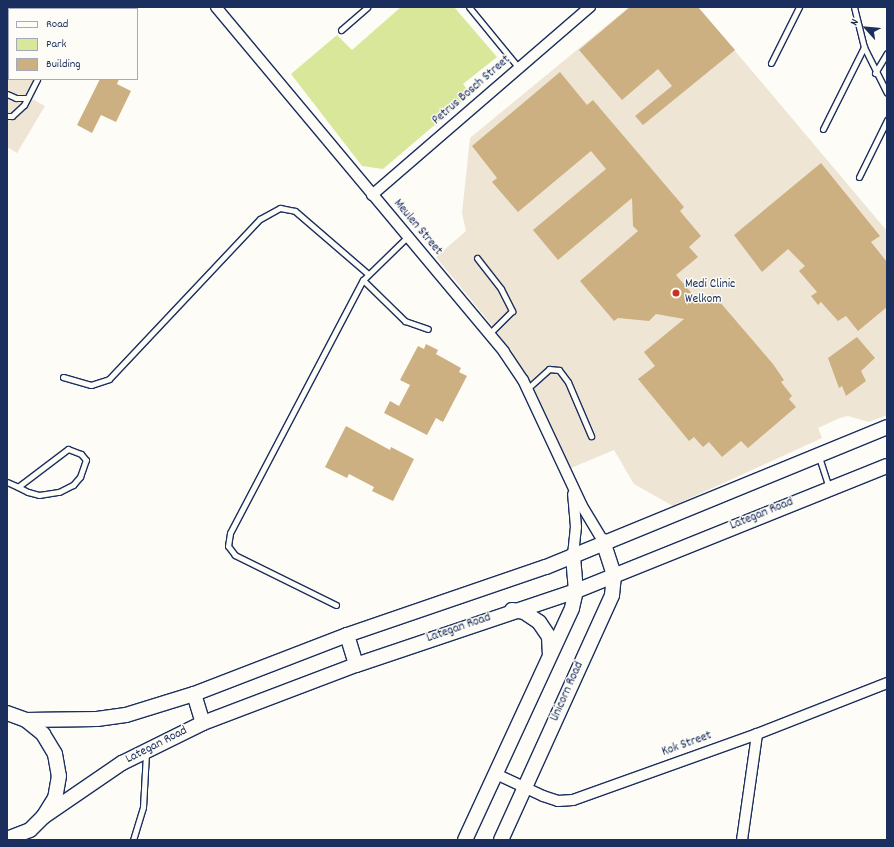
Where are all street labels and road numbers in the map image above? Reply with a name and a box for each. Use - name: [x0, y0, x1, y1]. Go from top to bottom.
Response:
- street label: Petrus Bosch Street: [430, 53, 514, 129]
- street label: Meulen Street: [389, 197, 445, 259]
- street label: Lategan Road: [728, 495, 796, 535]
- street label: Lategan Road: [425, 611, 493, 647]
- street label: Unicorn Road: [548, 660, 588, 724]
- street label: Lategan Road: [124, 724, 190, 768]
- street label: Kok Street: [660, 729, 714, 761]

